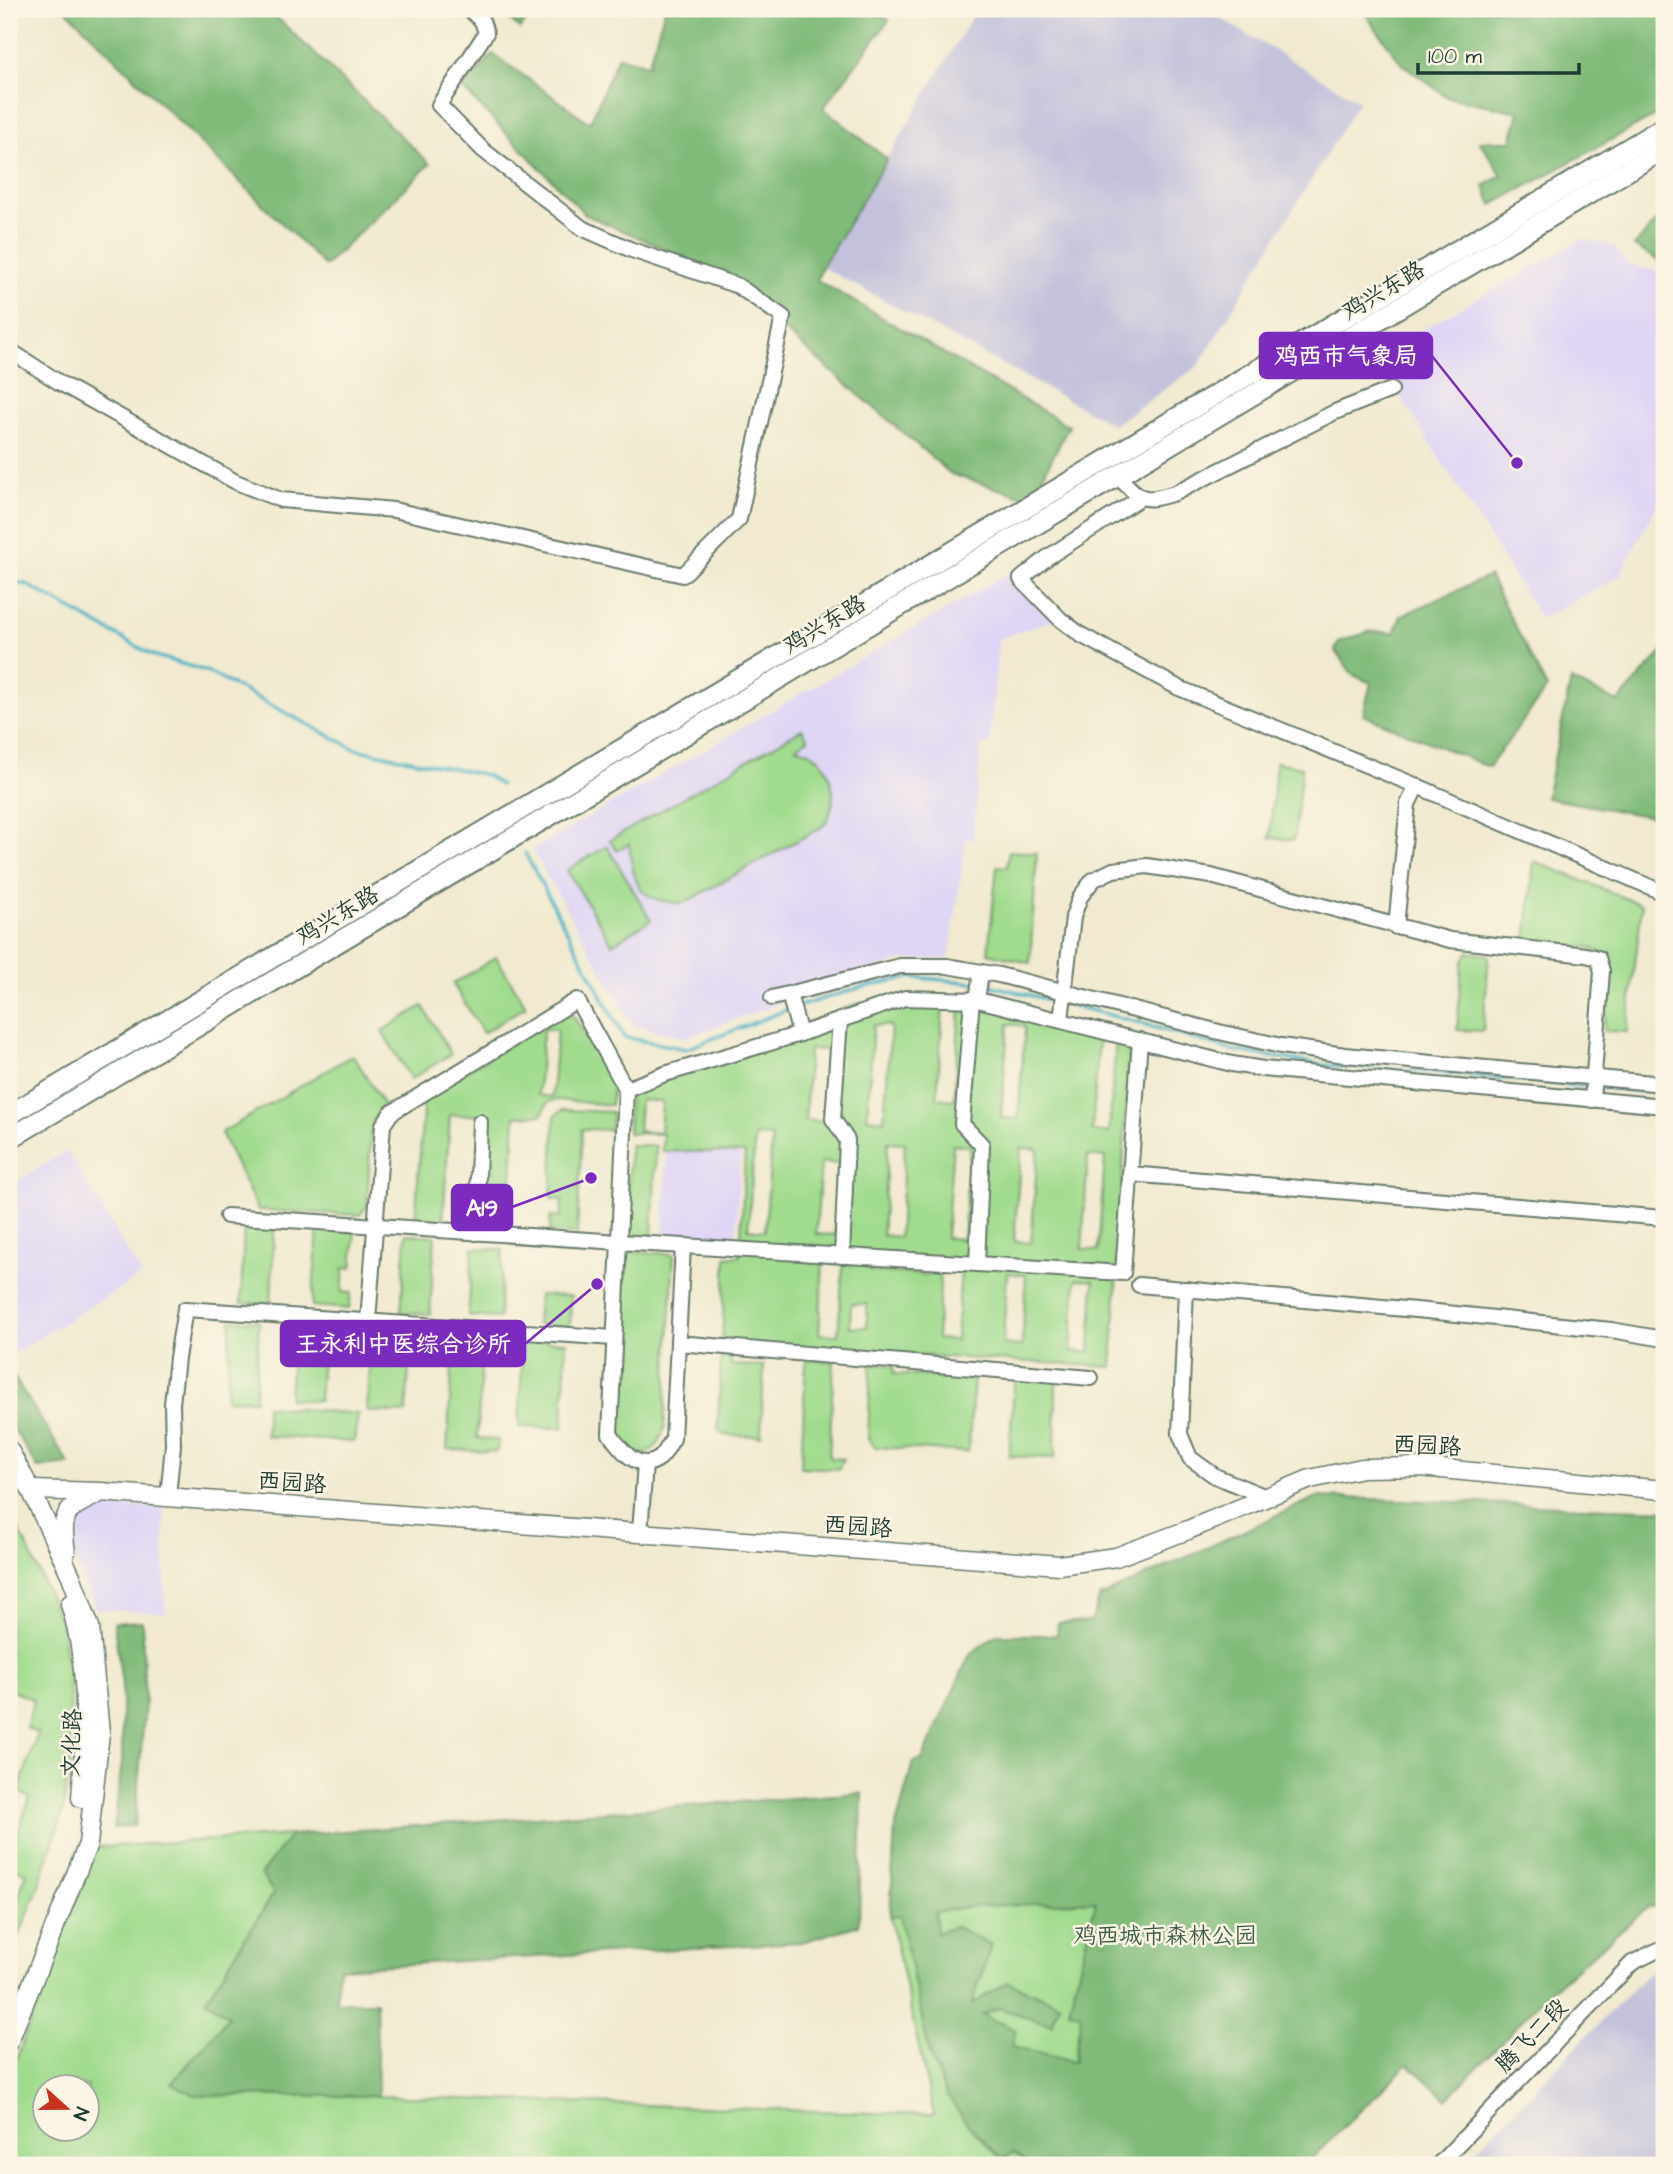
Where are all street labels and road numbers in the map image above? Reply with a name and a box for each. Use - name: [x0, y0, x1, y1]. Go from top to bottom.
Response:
- street label: 鸡兴东路: [1336, 253, 1431, 328]
- street label: 鸡兴东路: [777, 587, 872, 662]
- street label: 鸡兴东路: [290, 878, 385, 953]
- street label: 西园路: [1392, 1428, 1462, 1464]
- street label: 西园路: [256, 1465, 327, 1501]
- street label: 西园路: [822, 1509, 893, 1545]
- street label: 文化路: [55, 1708, 89, 1778]
- street label: 腾飞二段: [1488, 1991, 1575, 2080]

